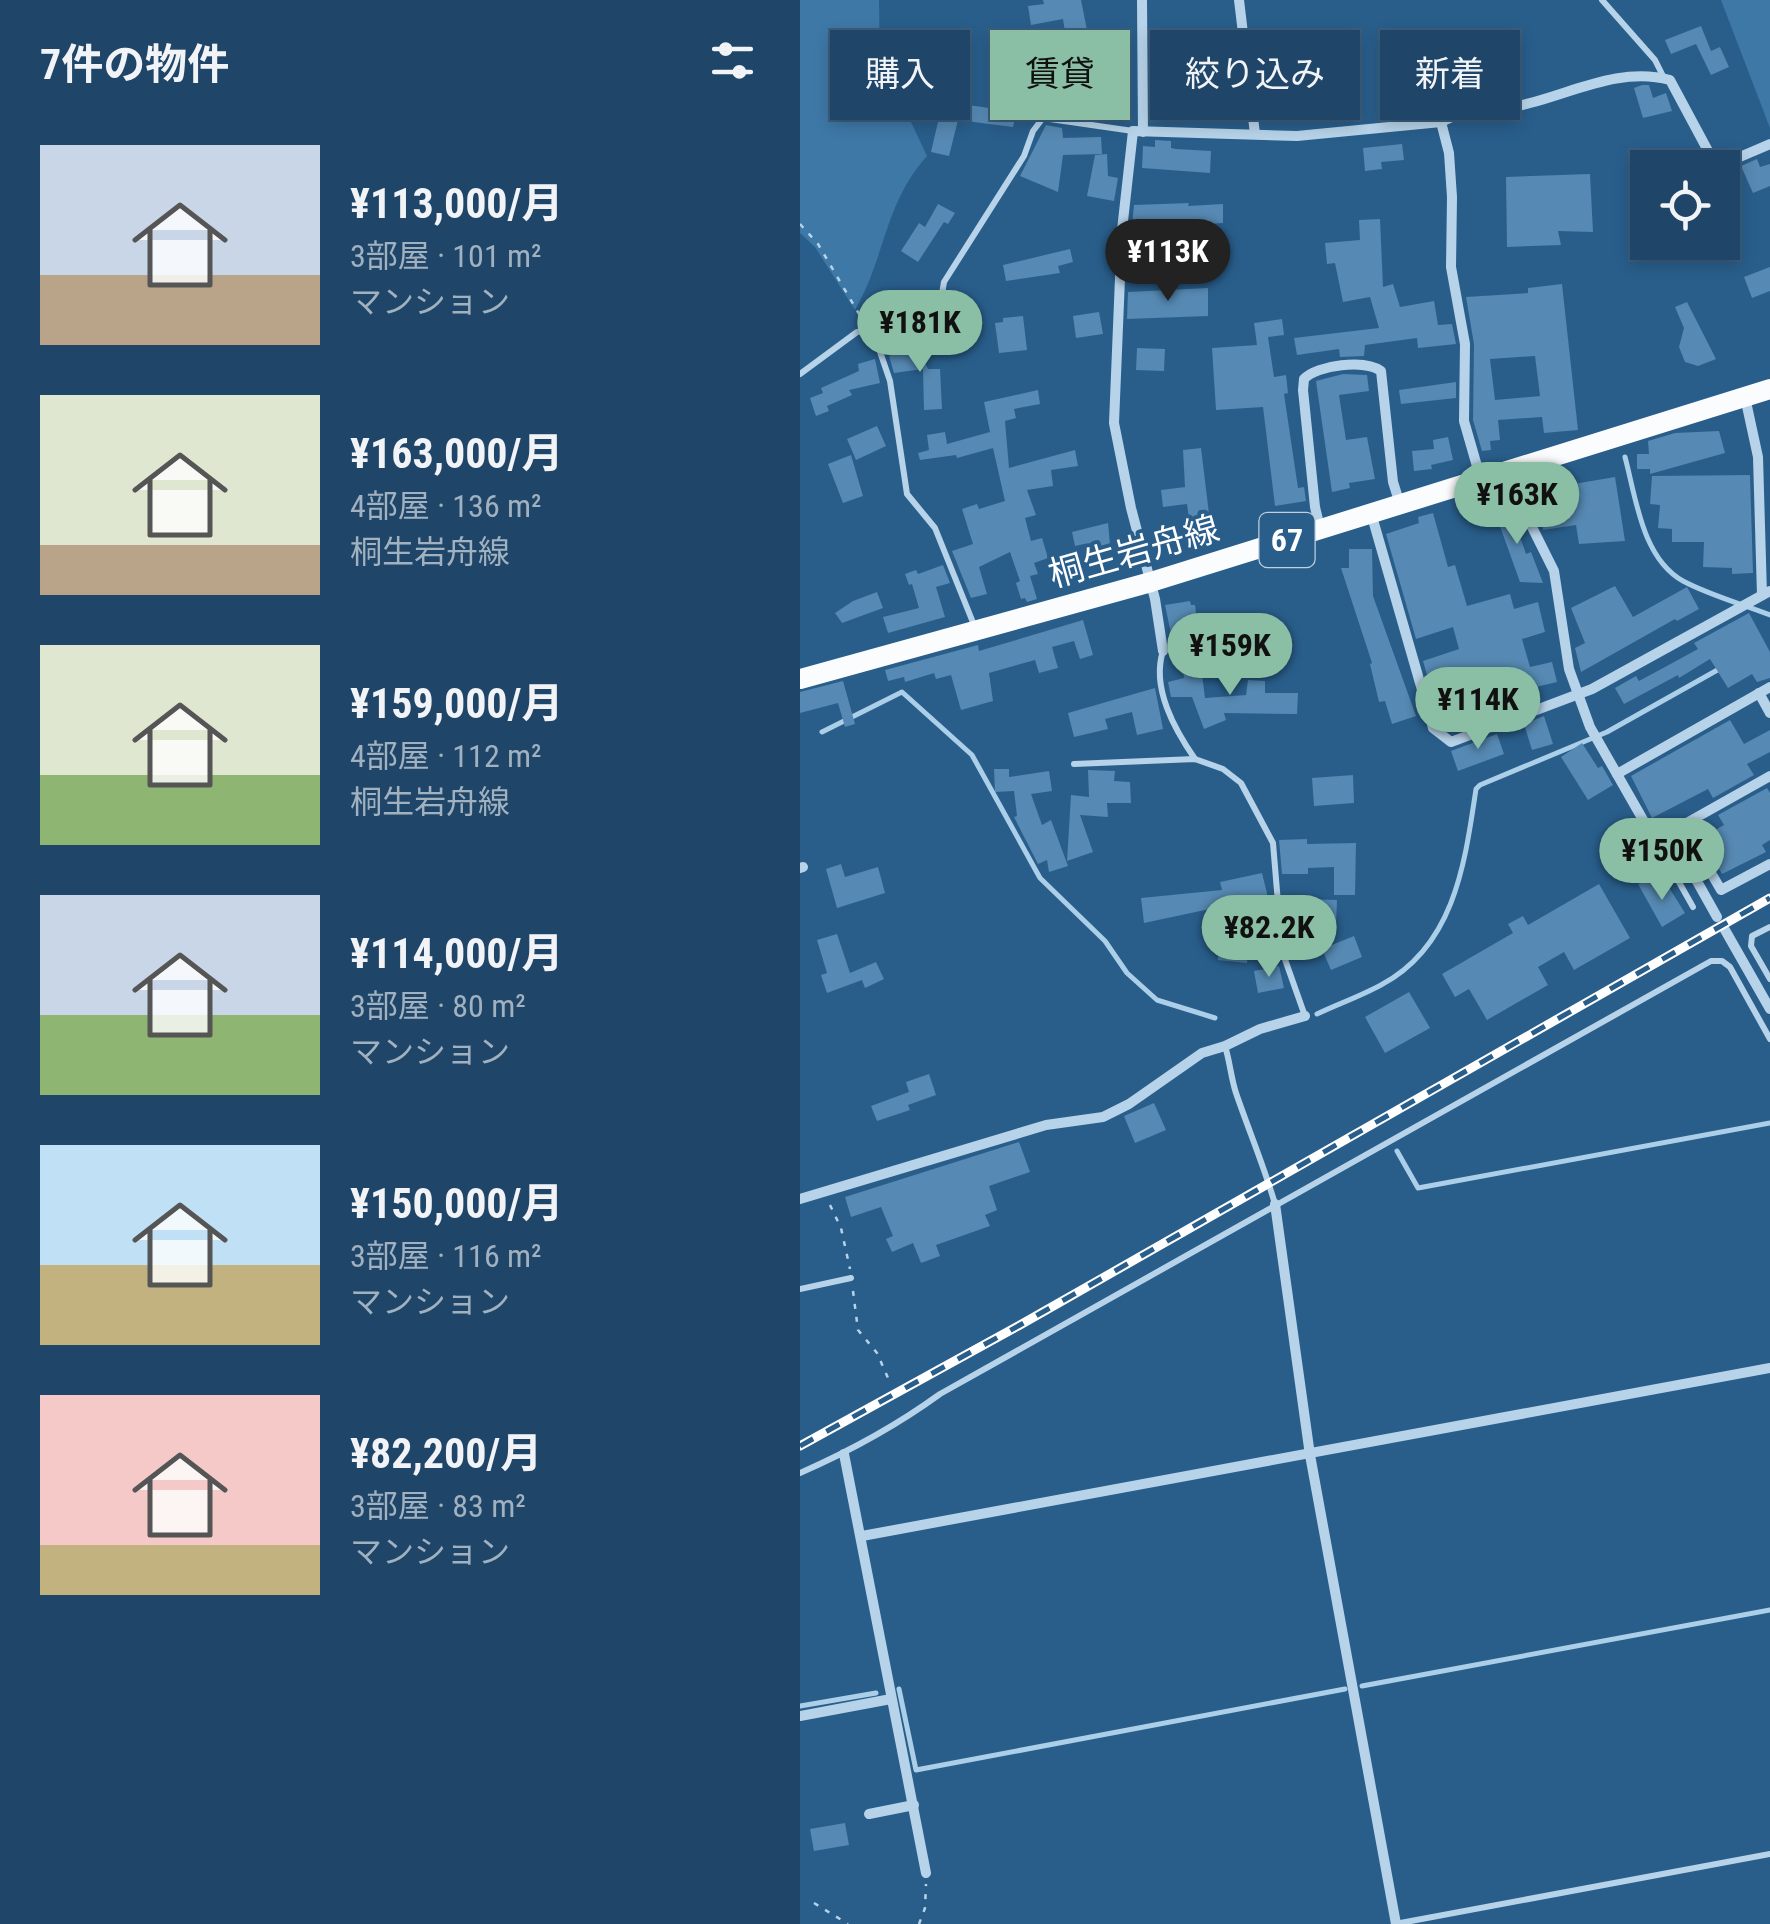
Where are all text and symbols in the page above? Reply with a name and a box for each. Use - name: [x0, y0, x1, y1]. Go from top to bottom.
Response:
- chip: 購入: [830, 30, 970, 120]
- chip: 賃貸: [990, 30, 1130, 120]
- chip: 絞り込み: [1150, 30, 1360, 120]
- chip: 新着: [1380, 30, 1520, 120]
- icon: filters: [705, 33, 760, 88]
- text: 7件の物件: [40, 40, 229, 89]
- map controls: [1630, 150, 1740, 260]
- button: locate: [1630, 150, 1740, 260]
- text: ¥113,000/月: [350, 179, 564, 228]
- icon: home: [120, 185, 240, 305]
- pin: ¥113K: [1098, 219, 1238, 304]
- text: ¥113K: [1127, 232, 1209, 270]
- text: 3部屋 · 101 m²: [350, 237, 542, 275]
- text: マンション: [350, 283, 510, 321]
- pin: ¥181K: [850, 290, 990, 375]
- text: ¥181K: [879, 303, 961, 341]
- text: ¥163,000/月: [350, 429, 564, 478]
- icon: home: [120, 435, 240, 555]
- pin: ¥163K: [1447, 462, 1587, 547]
- text: ¥163K: [1476, 475, 1558, 513]
- text: 4部屋 · 136 m²: [350, 487, 542, 525]
- street label: 桐生岩舟線: [1044, 508, 1224, 596]
- road number: 67: [1260, 513, 1314, 567]
- text: 桐生岩舟線: [350, 533, 510, 571]
- pin: ¥159K: [1160, 613, 1300, 698]
- text: ¥159K: [1189, 626, 1271, 664]
- pin: ¥114K: [1408, 667, 1548, 752]
- text: ¥159,000/月: [350, 679, 564, 728]
- text: ¥114K: [1437, 680, 1519, 718]
- icon: home: [120, 685, 240, 805]
- text: 4部屋 · 112 m²: [350, 737, 542, 775]
- text: 桐生岩舟線: [350, 783, 510, 821]
- pin: ¥150K: [1592, 818, 1732, 903]
- text: ¥150K: [1621, 831, 1703, 869]
- pin: ¥82.2K: [1188, 895, 1350, 980]
- text: ¥82.2K: [1224, 908, 1314, 946]
- text: ¥114,000/月: [350, 929, 564, 978]
- icon: home: [120, 935, 240, 1055]
- text: 3部屋 · 80 m²: [350, 987, 526, 1025]
- text: マンション: [350, 1033, 510, 1071]
- text: ¥150,000/月: [350, 1179, 564, 1228]
- icon: home: [120, 1185, 240, 1305]
- text: 3部屋 · 116 m²: [350, 1237, 542, 1275]
- text: マンション: [350, 1283, 510, 1321]
- text: ¥82,200/月: [350, 1429, 542, 1478]
- icon: home: [120, 1435, 240, 1555]
- text: 3部屋 · 83 m²: [350, 1487, 526, 1525]
- text: マンション: [350, 1533, 510, 1571]

